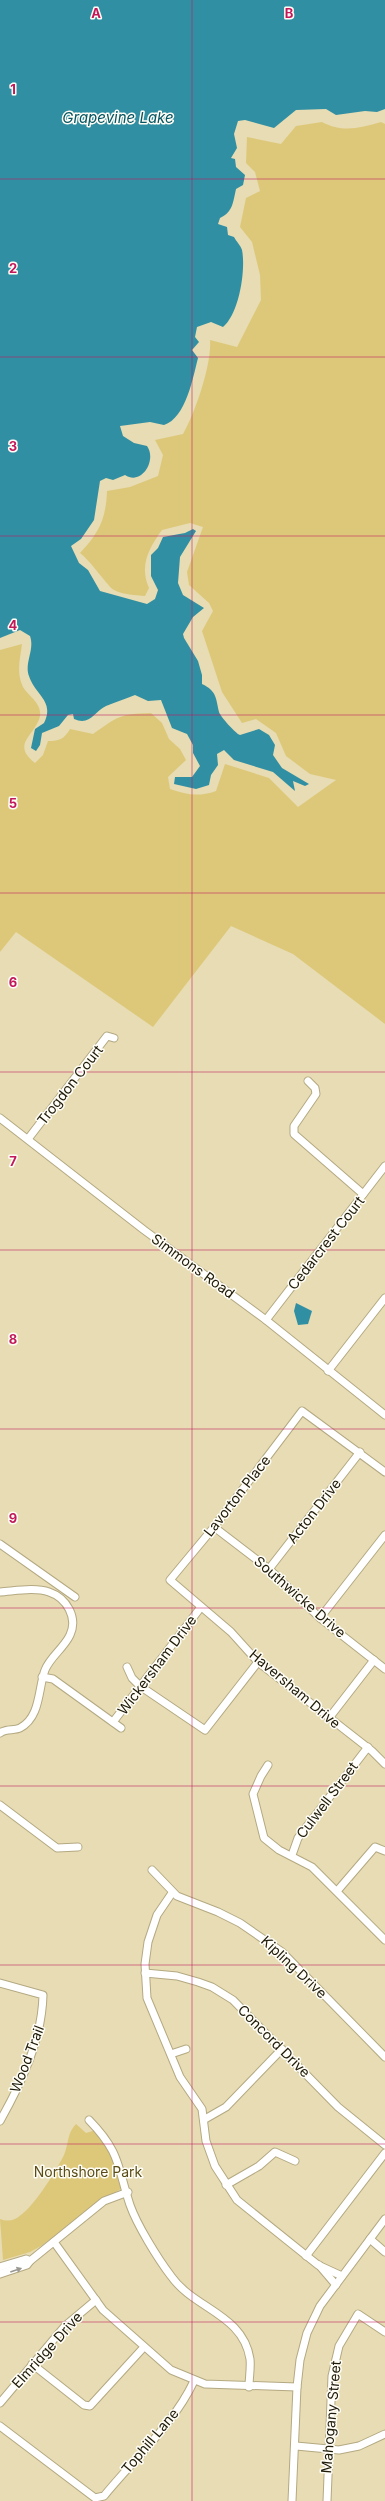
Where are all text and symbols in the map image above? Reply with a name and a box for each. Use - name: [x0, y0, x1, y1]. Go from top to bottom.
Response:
- text: A: [91, 5, 101, 21]
- text: B: [285, 5, 294, 21]
- text: 1: [10, 81, 16, 97]
- water label: Grapevine Lake: [62, 108, 174, 127]
- text: 2: [9, 260, 17, 276]
- text: 3: [9, 438, 17, 454]
- text: 4: [9, 617, 18, 633]
- text: 5: [9, 795, 17, 811]
- text: 6: [9, 974, 17, 990]
- street label: Trogdon Court: [33, 1041, 106, 1128]
- text: 7: [9, 1153, 17, 1169]
- street label: Cedarcrest Court: [284, 1192, 368, 1293]
- street label: Simmons Road: [148, 1230, 238, 1301]
- text: 8: [9, 1331, 17, 1347]
- street label: Lavorton Place: [200, 1452, 274, 1540]
- street label: Acton Drive: [283, 1475, 344, 1546]
- text: 9: [9, 1510, 17, 1526]
- street label: Southwicke Drive: [251, 1552, 350, 1641]
- street label: Wickersham Drive: [114, 1611, 200, 1718]
- street label: Haversham Drive: [246, 1646, 344, 1732]
- street label: Culwell Street: [292, 1758, 361, 1841]
- street label: Kipling Drive: [258, 1932, 331, 2001]
- street label: Concord Drive: [235, 2001, 314, 2080]
- street label: Wood Trail: [6, 2023, 47, 2095]
- park label: Northshore Park: [34, 2163, 143, 2180]
- one-way arrow: [11, 2266, 23, 2272]
- street label: Elmridge Drive: [8, 2308, 85, 2391]
- street label: Mahogany Street: [317, 2360, 344, 2474]
- street label: Tophill Lane: [118, 2405, 182, 2477]

